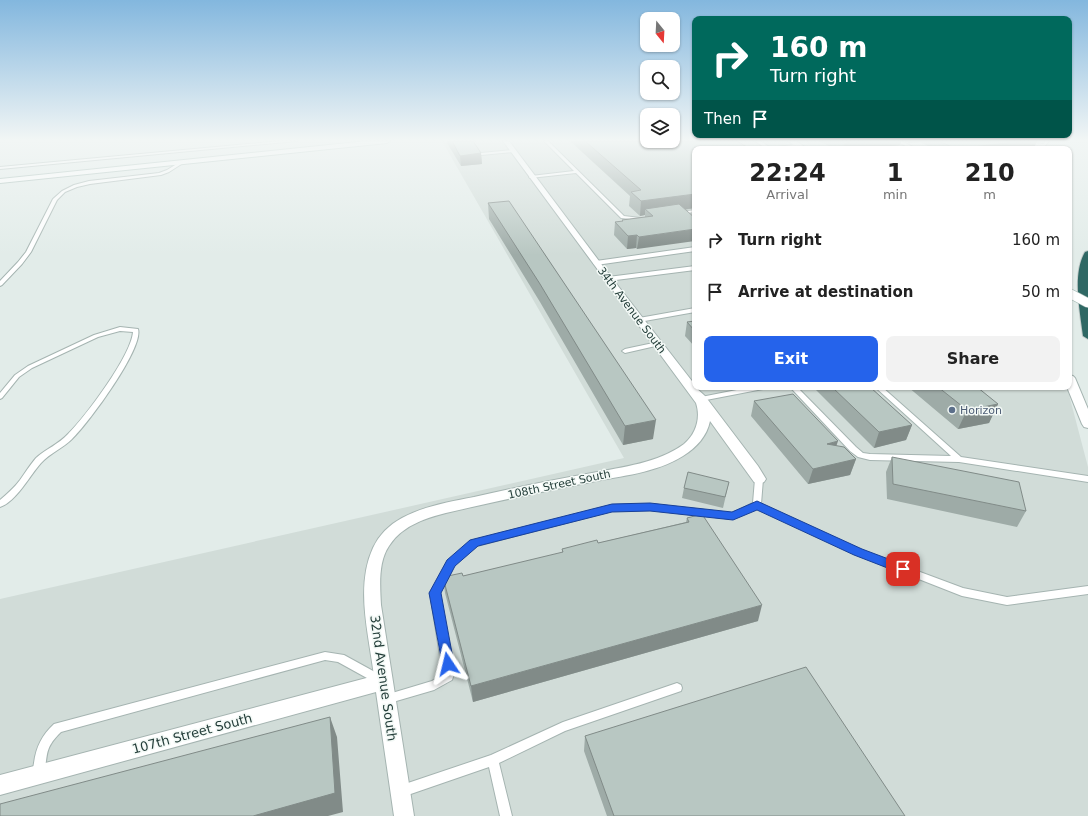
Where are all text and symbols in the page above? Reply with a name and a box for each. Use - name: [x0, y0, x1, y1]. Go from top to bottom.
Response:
- north arrow: [640, 12, 680, 52]
- map controls: [640, 12, 680, 148]
- text: 160 m: [770, 31, 867, 64]
- icon: right: [704, 32, 756, 84]
- button: search: [640, 60, 680, 100]
- text: Turn right: [770, 65, 856, 86]
- button: layers: [640, 108, 680, 148]
- icon: arrive: [749, 108, 771, 130]
- text: Then: [704, 110, 741, 128]
- text: 22:24: [749, 159, 826, 187]
- text: 1: [887, 159, 903, 187]
- text: 210: [965, 159, 1015, 187]
- text: Arrival: [766, 187, 809, 202]
- text: min: [883, 187, 907, 202]
- text: m: [983, 187, 996, 202]
- icon: right: [704, 229, 726, 251]
- text: Turn right: [738, 231, 822, 249]
- text: 160 m: [1012, 231, 1060, 249]
- street label: 34th Avenue South: [595, 264, 668, 356]
- icon: arrive: [704, 281, 726, 303]
- text: Arrive at destination: [738, 283, 913, 301]
- text: 50 m: [1022, 283, 1060, 301]
- button: Exit: [704, 336, 878, 382]
- button: Share: [886, 336, 1060, 382]
- place label: Horizon: [960, 404, 1002, 417]
- marker: Horizon: [947, 405, 957, 415]
- street label: 108th Street South: [507, 467, 612, 502]
- pin: [886, 552, 920, 586]
- icon: arrive: [892, 558, 914, 580]
- street label: 32nd Avenue South: [367, 614, 400, 742]
- position arrow: [427, 643, 469, 685]
- street label: 107th Street South: [130, 710, 254, 757]

